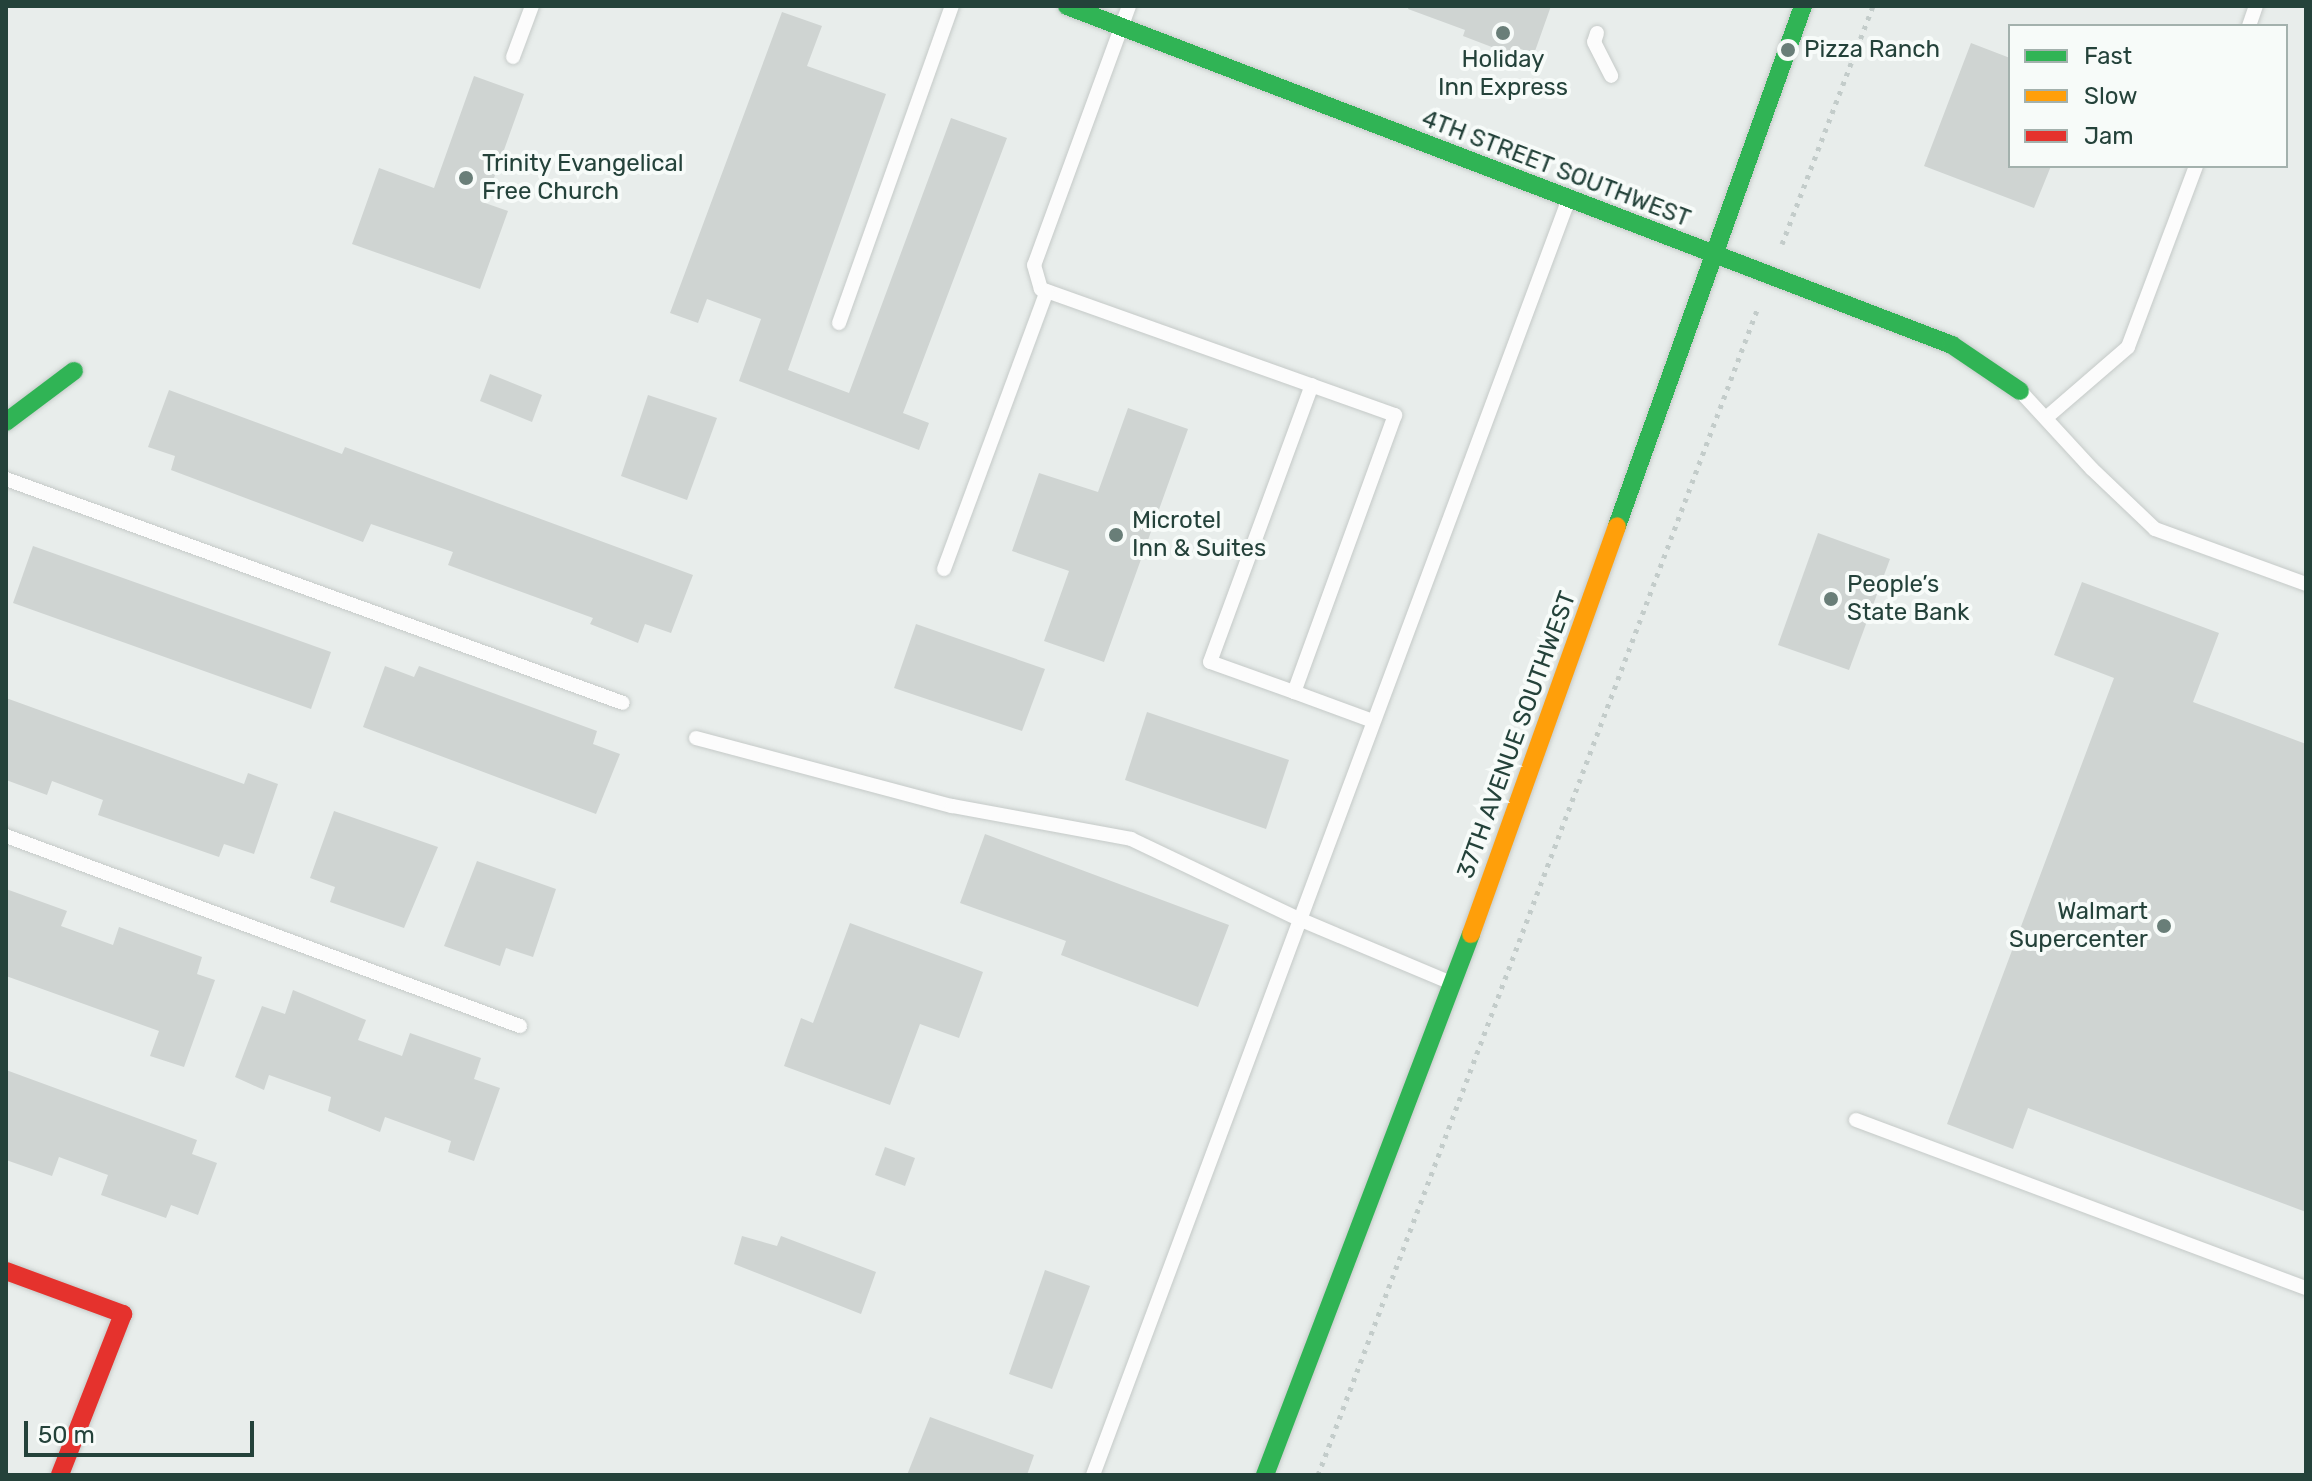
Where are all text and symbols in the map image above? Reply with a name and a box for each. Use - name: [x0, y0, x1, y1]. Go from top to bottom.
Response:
- marker: Holiday Inn Express: [1494, 24, 1512, 42]
- legend: [2008, 24, 2288, 168]
- place label: Pizza Ranch: [1804, 36, 1940, 64]
- marker: Pizza Ranch: [1779, 41, 1797, 59]
- text: Fast: [2084, 42, 2132, 70]
- place label: Holiday Inn Express: [1438, 46, 1568, 102]
- text: Slow: [2084, 82, 2137, 110]
- street label: 4TH STREET SOUTHWEST: [1417, 104, 1695, 234]
- text: Jam: [2084, 122, 2134, 150]
- place label: Trinity Evangelical Free Church: [482, 150, 684, 206]
- marker: Trinity Evangelical Free Church: [457, 169, 475, 187]
- place label: Microtel Inn & Suites: [1132, 507, 1266, 563]
- marker: Microtel Inn & Suites: [1107, 526, 1125, 544]
- place label: People’s State Bank: [1847, 571, 1969, 627]
- street label: 37TH AVENUE SOUTHWEST: [1451, 587, 1583, 883]
- marker: People’s State Bank: [1822, 590, 1840, 608]
- place label: Walmart Supercenter: [2009, 898, 2148, 954]
- marker: Walmart Supercenter: [2155, 917, 2173, 935]
- scale bar: [28, 1405, 258, 1455]
- text: 50 m: [38, 1421, 95, 1449]

